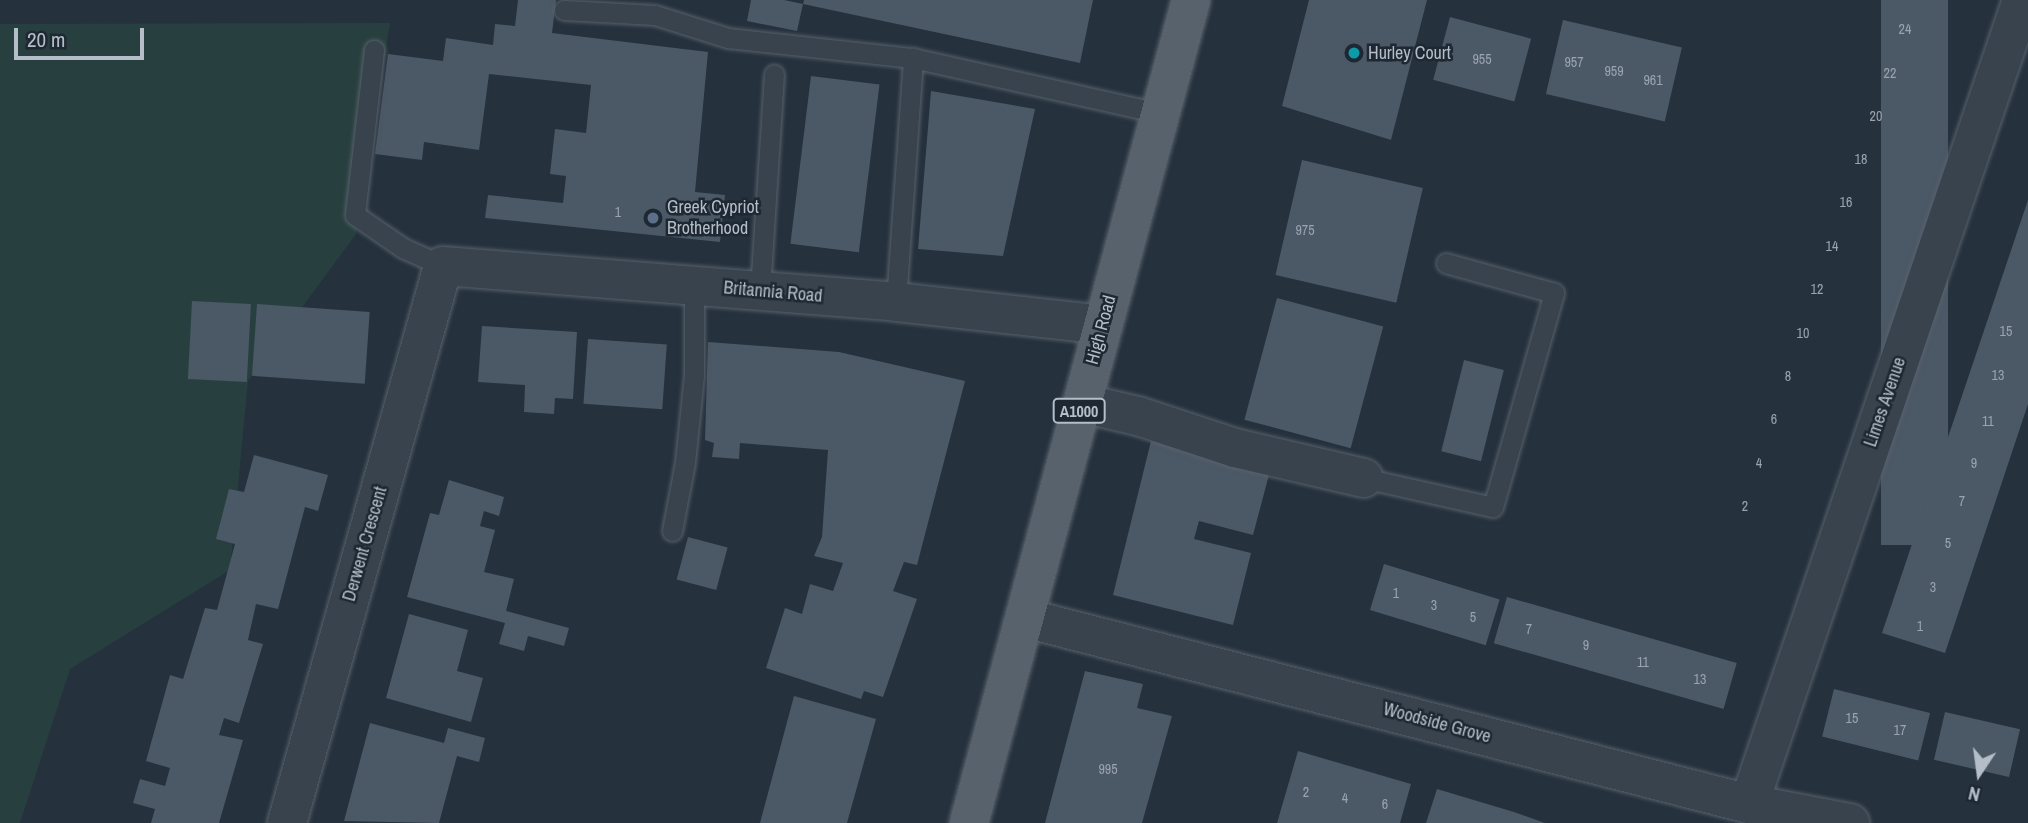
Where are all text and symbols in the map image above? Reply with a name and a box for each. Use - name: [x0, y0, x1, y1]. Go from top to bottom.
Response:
- scale bar: [18, 14, 147, 58]
- house number: 24: [1899, 21, 1911, 37]
- text: 20 m: [27, 25, 65, 54]
- place label: Hurley Court: [1368, 42, 1451, 64]
- marker: Hurley Court: [1346, 45, 1362, 61]
- house number: 955: [1472, 51, 1492, 67]
- house number: 957: [1564, 54, 1584, 70]
- house number: 959: [1604, 63, 1624, 79]
- house number: 22: [1884, 65, 1896, 81]
- house number: 961: [1643, 72, 1663, 88]
- house number: 20: [1870, 108, 1882, 124]
- house number: 18: [1855, 151, 1867, 167]
- house number: 16: [1840, 194, 1852, 210]
- place label: Greek Cypriot Brotherhood: [667, 197, 759, 240]
- house number: 1: [615, 204, 621, 220]
- marker: Greek Cypriot Brotherhood: [645, 210, 661, 226]
- house number: 975: [1295, 222, 1315, 238]
- house number: 14: [1826, 238, 1838, 254]
- street label: Britannia Road: [723, 277, 823, 307]
- house number: 12: [1811, 281, 1823, 297]
- street label: High Road: [1081, 293, 1121, 367]
- house number: 15: [2000, 323, 2012, 339]
- house number: 10: [1797, 325, 1809, 341]
- street label: Limes Avenue: [1859, 354, 1911, 450]
- house number: 13: [1992, 367, 2004, 383]
- house number: 8: [1785, 368, 1791, 384]
- road number: A1000: [1051, 398, 1107, 424]
- house number: 6: [1771, 411, 1777, 427]
- house number: 11: [1982, 413, 1994, 429]
- house number: 4: [1756, 455, 1762, 471]
- house number: 9: [1971, 455, 1977, 471]
- street label: Derwent Crescent: [338, 484, 392, 604]
- house number: 7: [1959, 493, 1965, 509]
- house number: 2: [1742, 498, 1748, 514]
- house number: 5: [1945, 535, 1951, 551]
- house number: 3: [1930, 579, 1936, 595]
- house number: 1: [1393, 585, 1399, 601]
- house number: 3: [1431, 597, 1437, 613]
- house number: 5: [1470, 609, 1476, 625]
- house number: 1: [1917, 618, 1923, 634]
- house number: 7: [1526, 621, 1532, 637]
- house number: 9: [1583, 637, 1589, 653]
- house number: 11: [1637, 654, 1649, 670]
- house number: 13: [1694, 671, 1706, 687]
- street label: Woodside Grove: [1381, 698, 1493, 748]
- house number: 15: [1846, 710, 1858, 726]
- house number: 17: [1894, 722, 1906, 738]
- north arrow: [1944, 739, 2014, 809]
- house number: 995: [1098, 761, 1118, 777]
- text: N: [1966, 781, 1983, 808]
- house number: 2: [1303, 784, 1309, 800]
- house number: 4: [1342, 790, 1348, 806]
- house number: 6: [1382, 796, 1388, 812]

